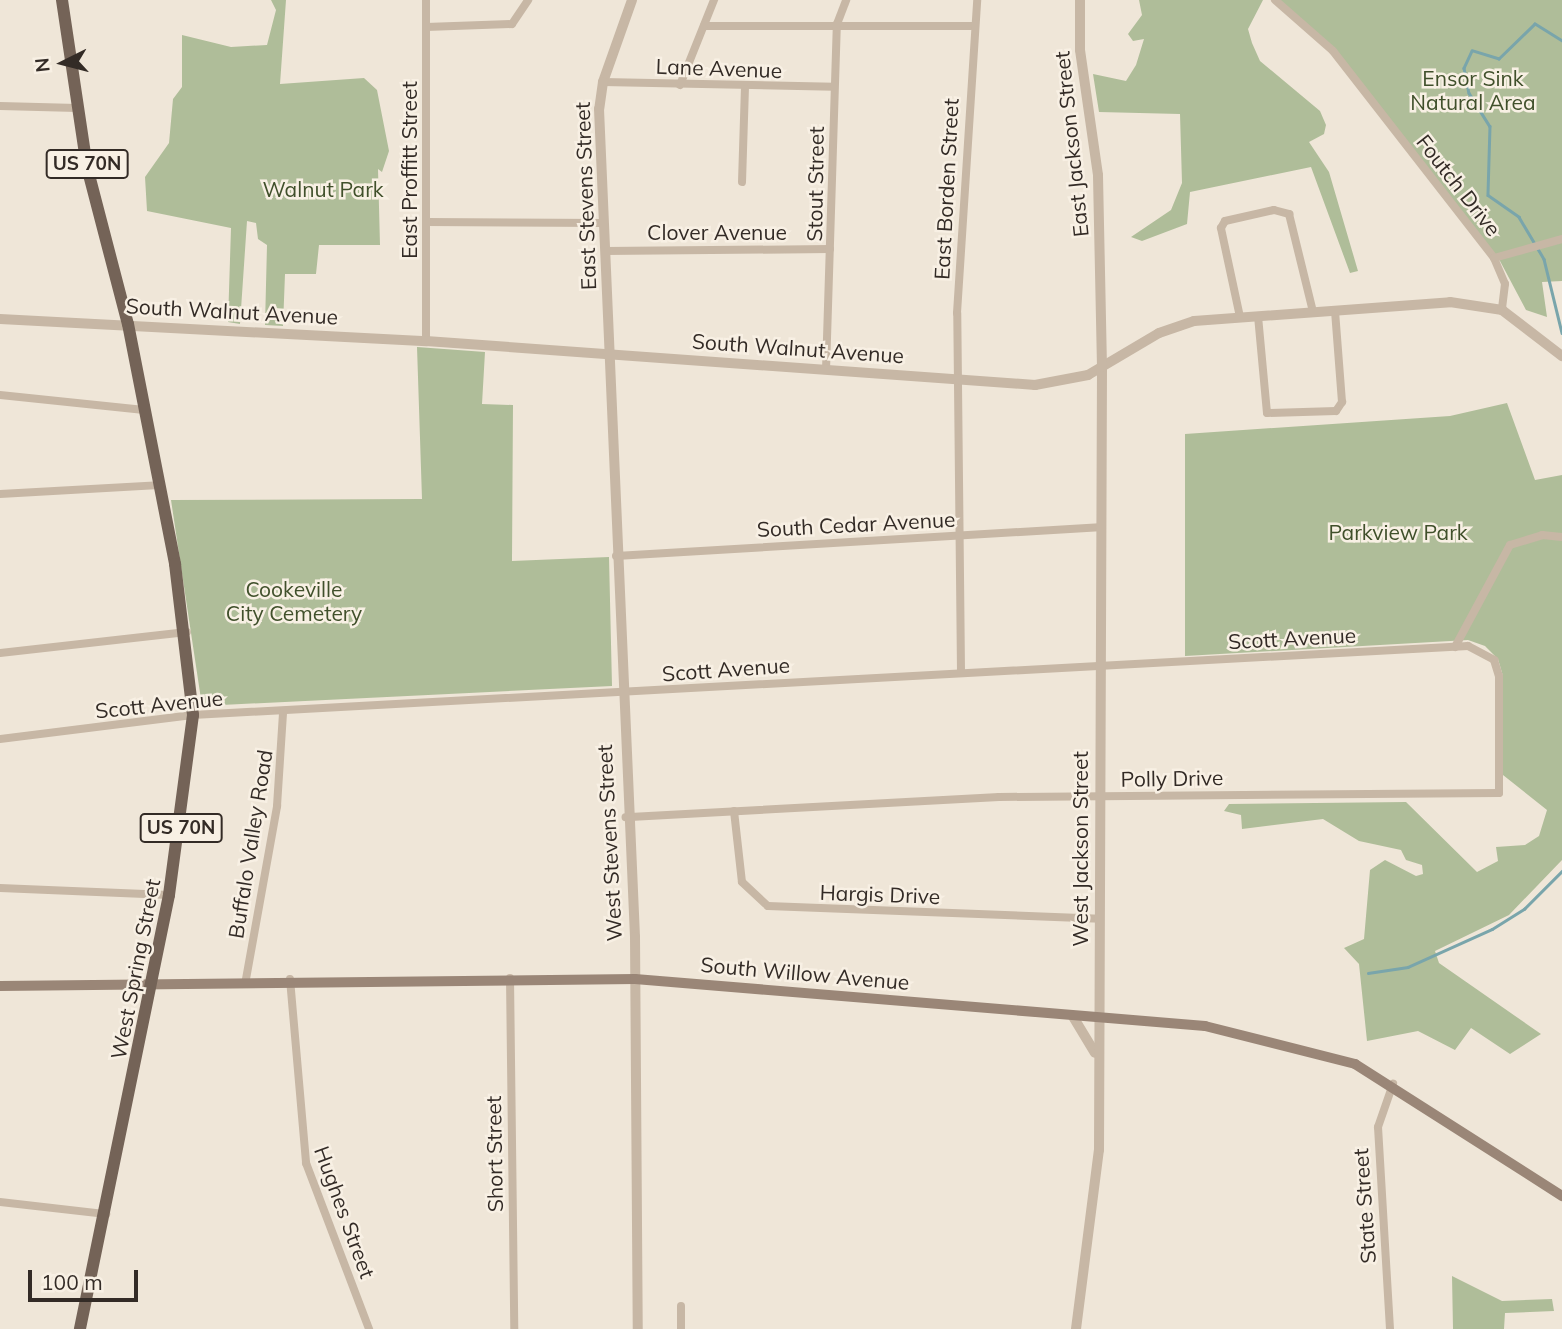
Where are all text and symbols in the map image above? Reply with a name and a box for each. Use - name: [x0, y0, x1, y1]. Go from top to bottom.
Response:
- north arrow: [28, 28, 98, 98]
- street label: East Jackson Street: [1049, 50, 1093, 238]
- street label: Lane Avenue: [655, 53, 783, 83]
- text: N: [29, 57, 55, 74]
- park label: Ensor Sink Natural Area: [1410, 65, 1536, 115]
- street label: East Proffitt Street: [396, 81, 422, 259]
- street label: East Borden Street: [929, 98, 963, 280]
- street label: East Stevens Street: [569, 102, 601, 290]
- street label: Stout Street: [801, 126, 829, 242]
- street label: Foutch Drive: [1412, 129, 1506, 241]
- road number: US 70N: [45, 148, 129, 180]
- park label: Walnut Park: [262, 176, 384, 202]
- street label: Clover Avenue: [647, 219, 787, 245]
- street label: South Walnut Avenue: [125, 293, 339, 329]
- street label: South Walnut Avenue: [691, 328, 905, 368]
- street label: South Cedar Avenue: [756, 506, 956, 542]
- park label: Parkview Park: [1328, 519, 1468, 545]
- park label: Cookeville City Cemetery: [226, 576, 362, 626]
- street label: Scott Avenue: [1227, 622, 1357, 654]
- street label: Scott Avenue: [661, 652, 791, 686]
- street label: Scott Avenue: [94, 685, 224, 723]
- street label: West Stevens Street: [591, 744, 627, 942]
- street label: Buffalo Valley Road: [223, 748, 277, 940]
- street label: West Jackson Street: [1067, 751, 1093, 947]
- street label: Polly Drive: [1121, 765, 1223, 791]
- road number: US 70N: [139, 813, 223, 844]
- street label: West Spring Street: [105, 877, 165, 1061]
- street label: Hargis Drive: [819, 879, 941, 909]
- street label: South Willow Avenue: [700, 951, 910, 995]
- street label: Short Street: [480, 1096, 508, 1212]
- street label: Hughes Street: [309, 1143, 381, 1281]
- street label: State Street: [1347, 1148, 1381, 1264]
- scale bar: [32, 1256, 142, 1300]
- text: 100 m: [41, 1269, 103, 1295]

